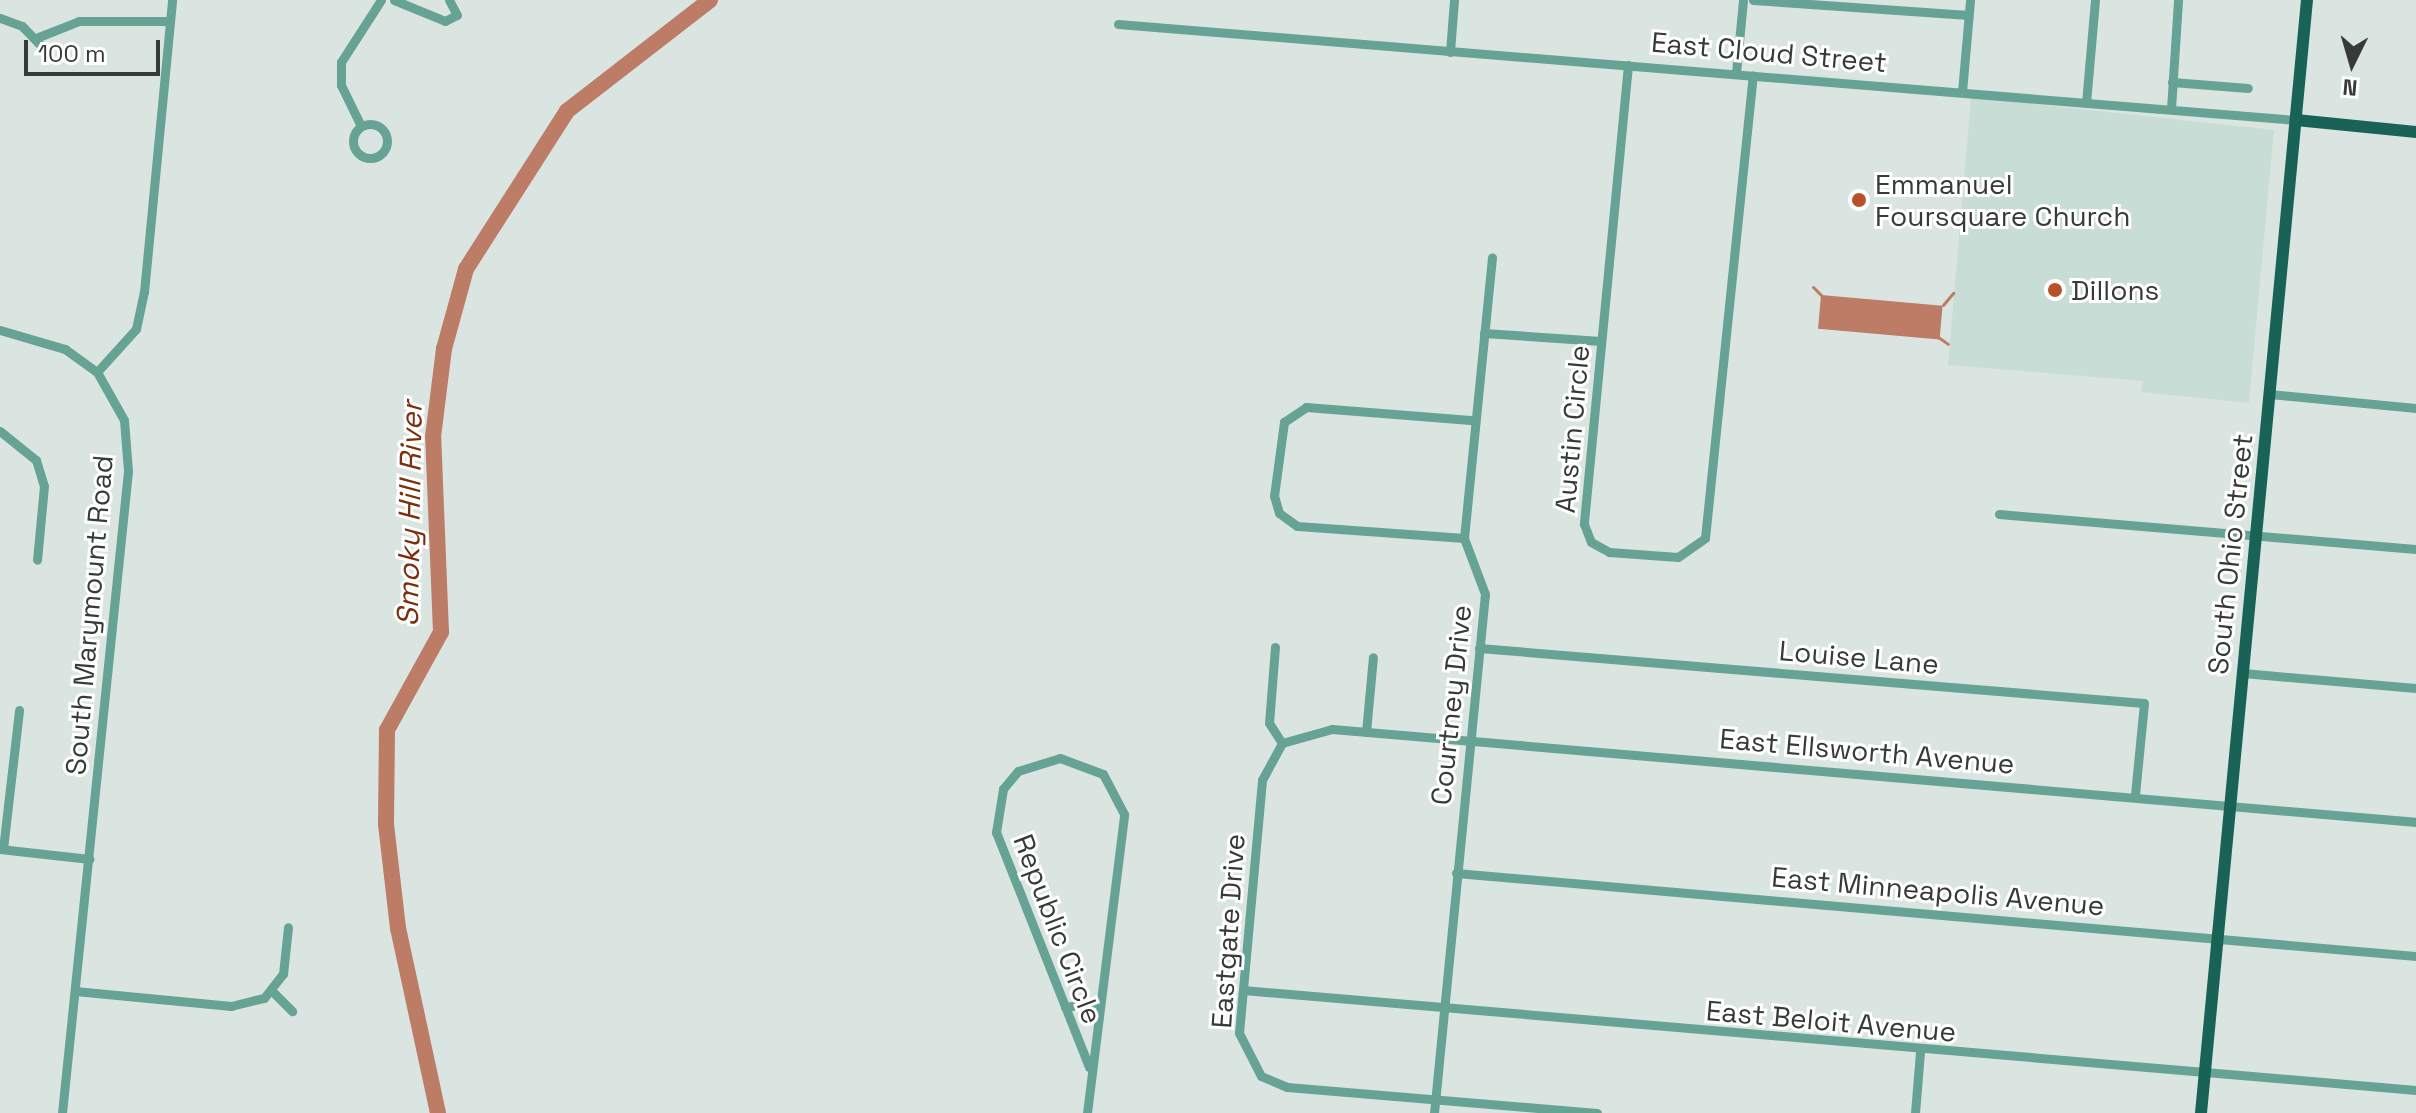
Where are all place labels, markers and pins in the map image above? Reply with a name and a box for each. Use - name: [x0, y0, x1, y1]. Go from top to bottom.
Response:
- place label: Emmanuel Foursquare Church: [1875, 167, 2131, 233]
- marker: Emmanuel Foursquare Church: [1850, 191, 1868, 209]
- place label: Dillons: [2071, 273, 2159, 307]
- marker: Dillons: [2046, 281, 2064, 299]

